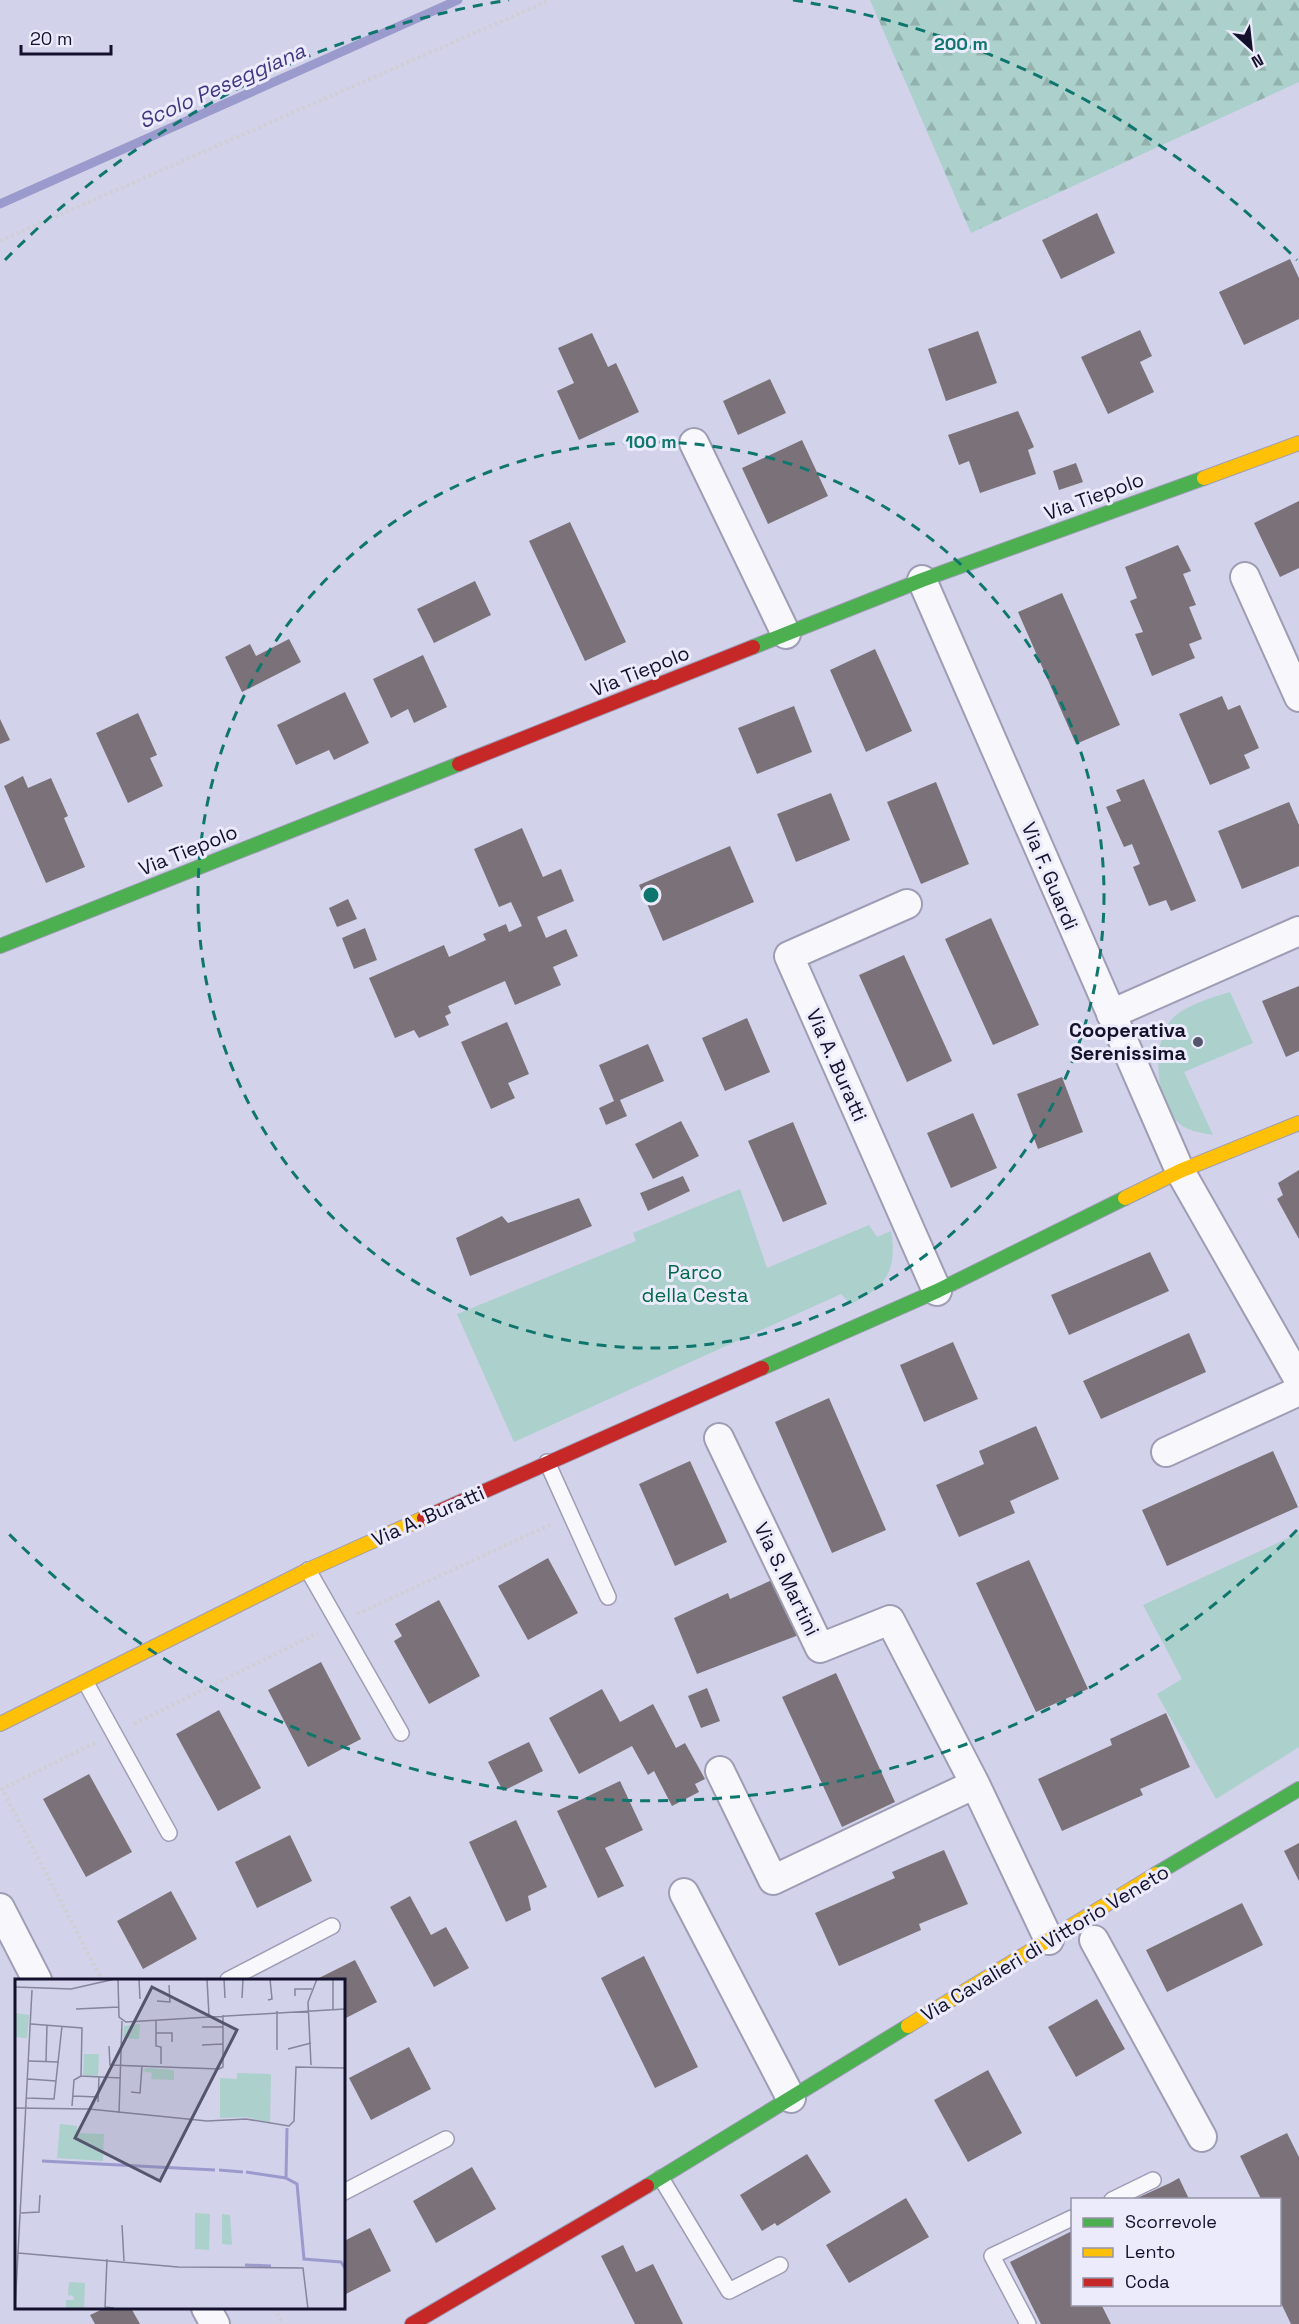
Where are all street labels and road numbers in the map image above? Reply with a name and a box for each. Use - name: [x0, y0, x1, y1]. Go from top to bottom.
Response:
- street label: Via Tiepolo: [1041, 466, 1147, 526]
- street label: Via Tiepolo: [587, 639, 693, 703]
- street label: Via Tiepolo: [135, 818, 241, 882]
- street label: Via F. Guardi: [1016, 818, 1084, 934]
- street label: Via A. Buratti: [801, 1005, 873, 1125]
- street label: Via A. Buratti: [368, 1480, 488, 1552]
- street label: Via S. Martini: [748, 1518, 826, 1640]
- street label: Via Cavalieri di Vittorio Veneto: [916, 1858, 1174, 2028]

